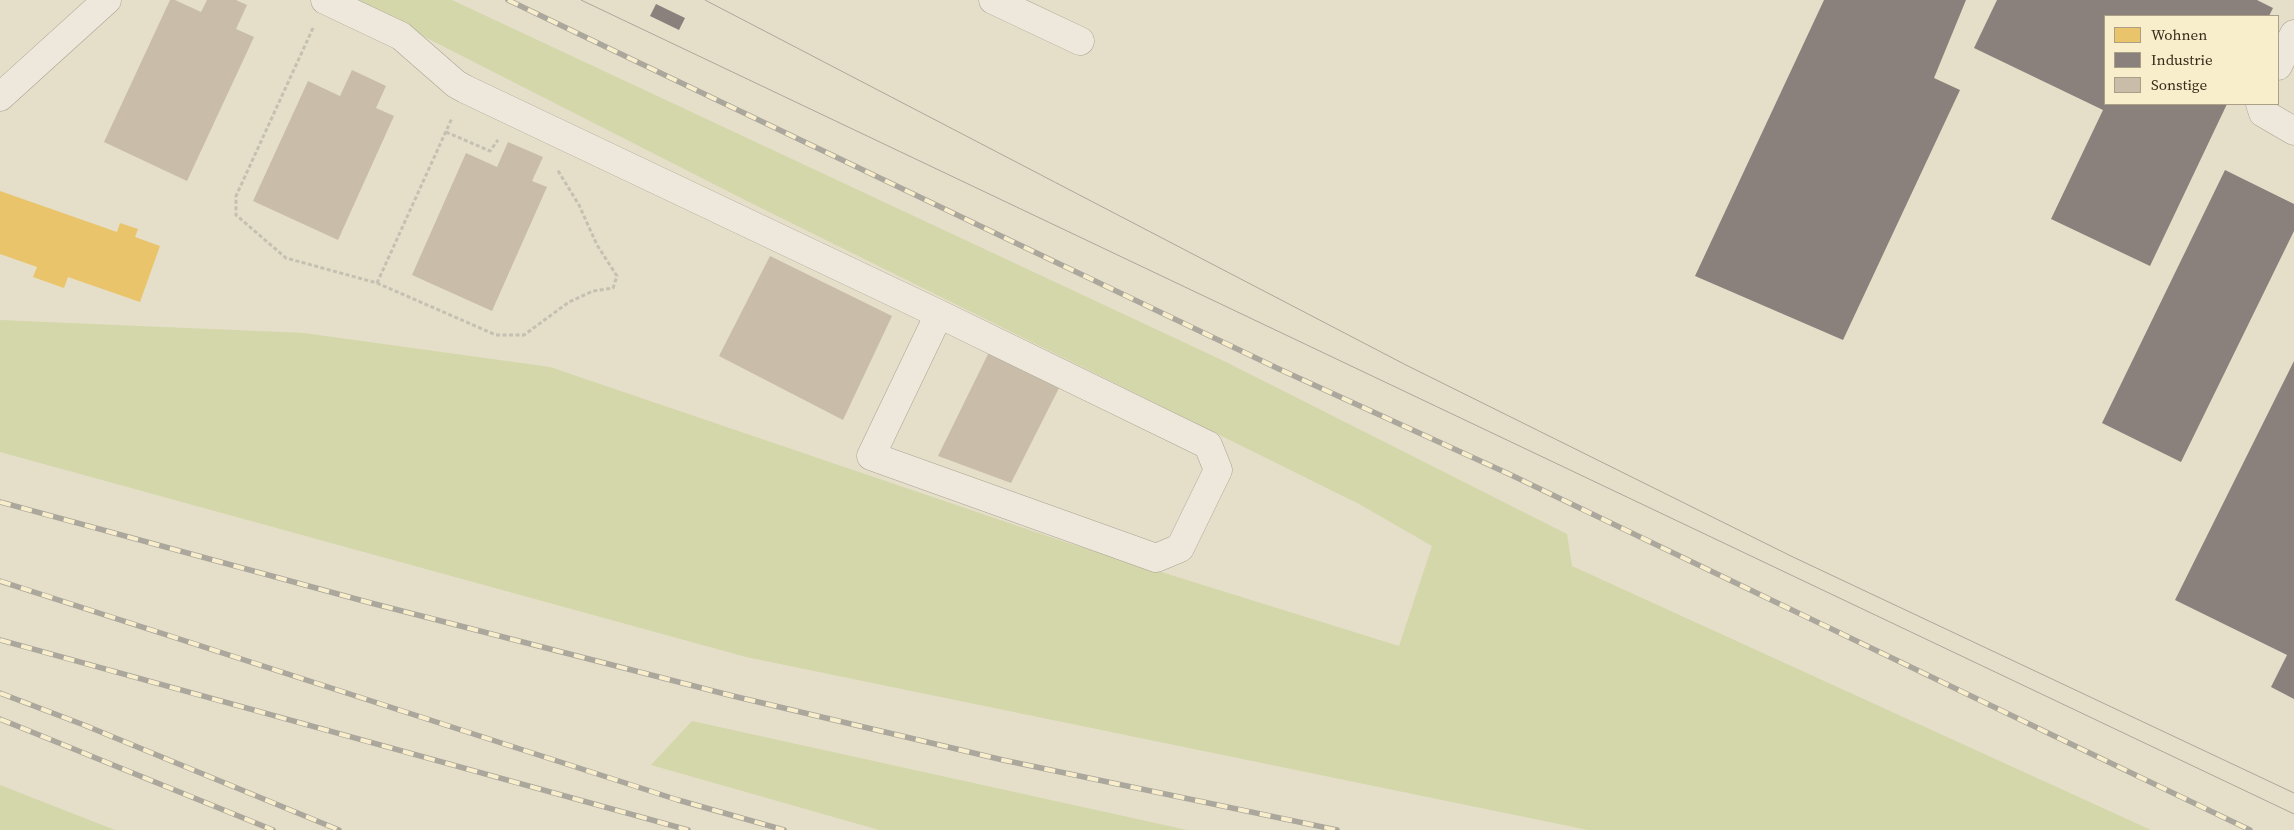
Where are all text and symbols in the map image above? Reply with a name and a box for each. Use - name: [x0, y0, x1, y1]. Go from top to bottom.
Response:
- legend: [2104, 15, 2279, 105]
- text: Wohnen: [2151, 24, 2207, 45]
- text: Industrie: [2151, 49, 2213, 70]
- text: Sonstige: [2151, 74, 2207, 95]

